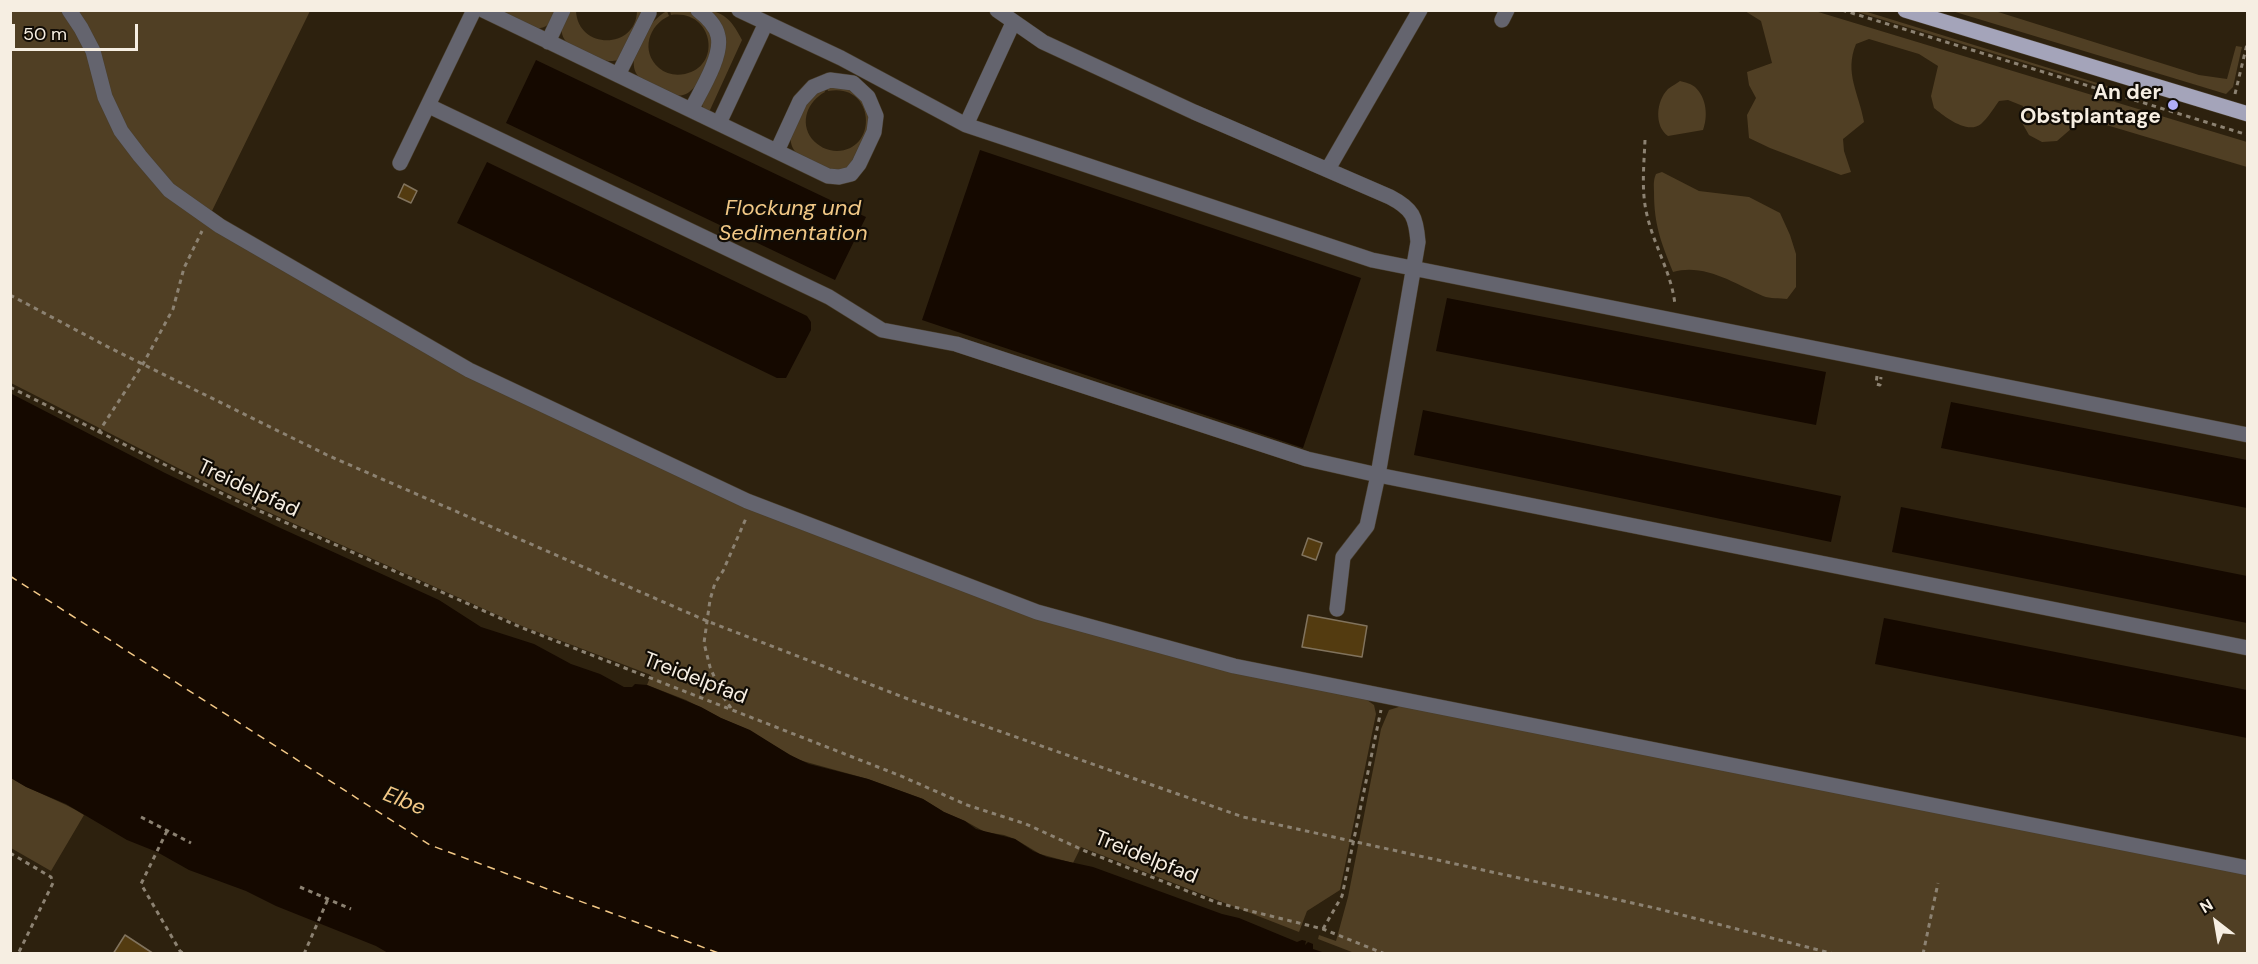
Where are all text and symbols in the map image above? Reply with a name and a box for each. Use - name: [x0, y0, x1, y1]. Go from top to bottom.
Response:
- scale bar: [15, 12, 141, 50]
- text: 50 m: [23, 22, 67, 46]
- place label: An der Obstplantage: [2020, 80, 2161, 130]
- marker: An der Obstplantage: [2166, 98, 2180, 112]
- water label: Flockung und Sedimentation: [718, 196, 868, 248]
- street label: Treidelpfad: [193, 455, 303, 523]
- street label: Treidelpfad: [640, 648, 750, 710]
- water label: Elbe: [379, 782, 429, 822]
- street label: Treidelpfad: [1091, 826, 1201, 890]
- north arrow: [2186, 892, 2246, 952]
- text: N: [2196, 894, 2217, 918]

